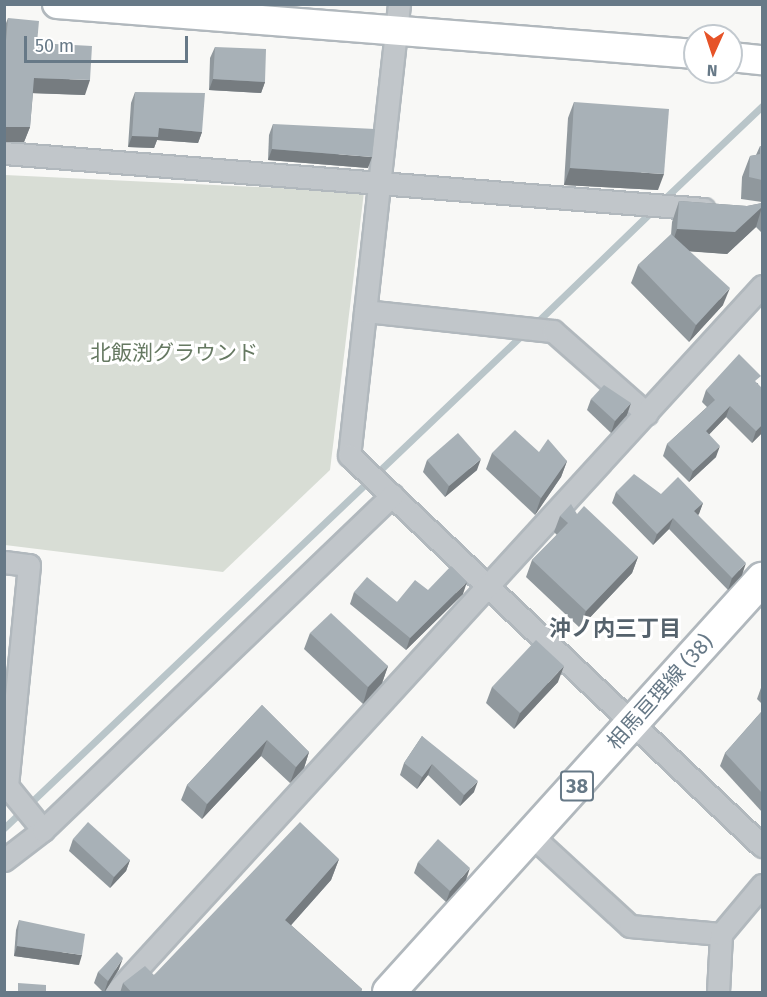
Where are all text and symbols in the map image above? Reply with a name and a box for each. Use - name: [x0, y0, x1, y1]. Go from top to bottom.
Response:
- scale bar: [27, 24, 190, 62]
- north arrow: [683, 24, 743, 84]
- text: 50 m: [35, 35, 74, 57]
- text: N: [706, 61, 718, 80]
- park label: 北飯渕グラウンド: [90, 340, 258, 366]
- district label: 沖ノ内三丁目: [549, 616, 681, 642]
- street label: 相馬亘理線 (38): [602, 629, 718, 755]
- road number: 38: [559, 769, 595, 803]

